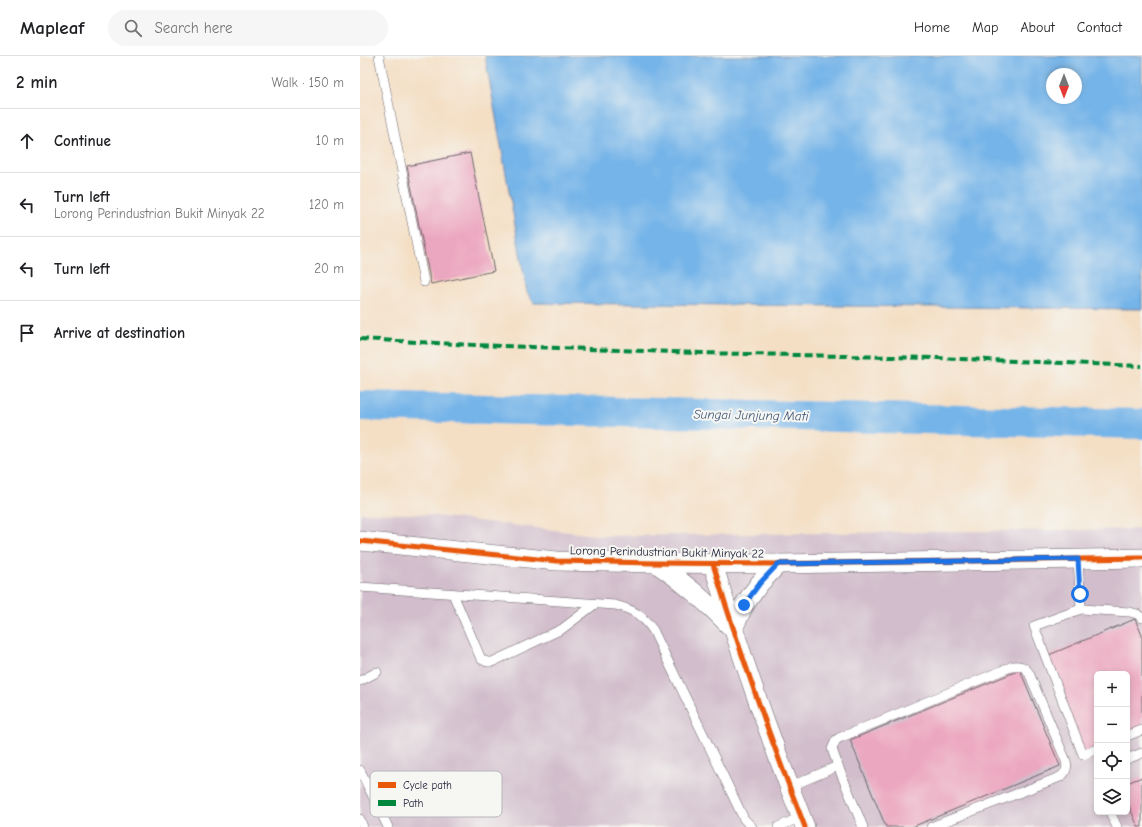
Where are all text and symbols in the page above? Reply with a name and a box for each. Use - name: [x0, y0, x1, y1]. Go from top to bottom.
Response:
- search box: [108, 10, 388, 46]
- text: Mapleaf: [20, 17, 84, 39]
- icon: search: [122, 17, 144, 39]
- text: Search here: [154, 19, 233, 37]
- text: Home: [914, 19, 950, 36]
- text: Map: [972, 19, 998, 36]
- text: About: [1020, 19, 1055, 36]
- text: Contact: [1077, 19, 1122, 36]
- north arrow: [1046, 68, 1082, 104]
- text: 2 min: [16, 73, 57, 92]
- text: Walk · 150 m: [272, 75, 344, 90]
- icon: ahead: [16, 130, 38, 152]
- text: Continue: [54, 132, 111, 150]
- text: 10 m: [316, 133, 344, 148]
- text: Turn left: [54, 188, 110, 206]
- icon: left: [16, 194, 38, 216]
- text: 120 m: [309, 197, 344, 212]
- text: Lorong Perindustrian Bukit Minyak 22: [54, 206, 265, 221]
- icon: left: [16, 258, 38, 280]
- text: Turn left: [54, 260, 110, 278]
- text: 20 m: [314, 261, 344, 276]
- icon: arrive: [16, 322, 38, 344]
- text: Arrive at destination: [54, 324, 185, 342]
- water label: Sungai Junjung Mati: [693, 406, 810, 424]
- street label: Lorong Perindustrian Bukit Minyak 22: [570, 543, 764, 561]
- route start: [1071, 585, 1089, 603]
- route end: [735, 596, 753, 614]
- map controls: [1094, 671, 1130, 815]
- button: +: [1094, 671, 1130, 707]
- button: −: [1094, 707, 1130, 743]
- button: locate: [1094, 743, 1130, 779]
- legend: [370, 771, 502, 817]
- text: Cycle path: [403, 779, 452, 792]
- button: layers: [1094, 779, 1130, 815]
- text: Path: [403, 797, 424, 810]

